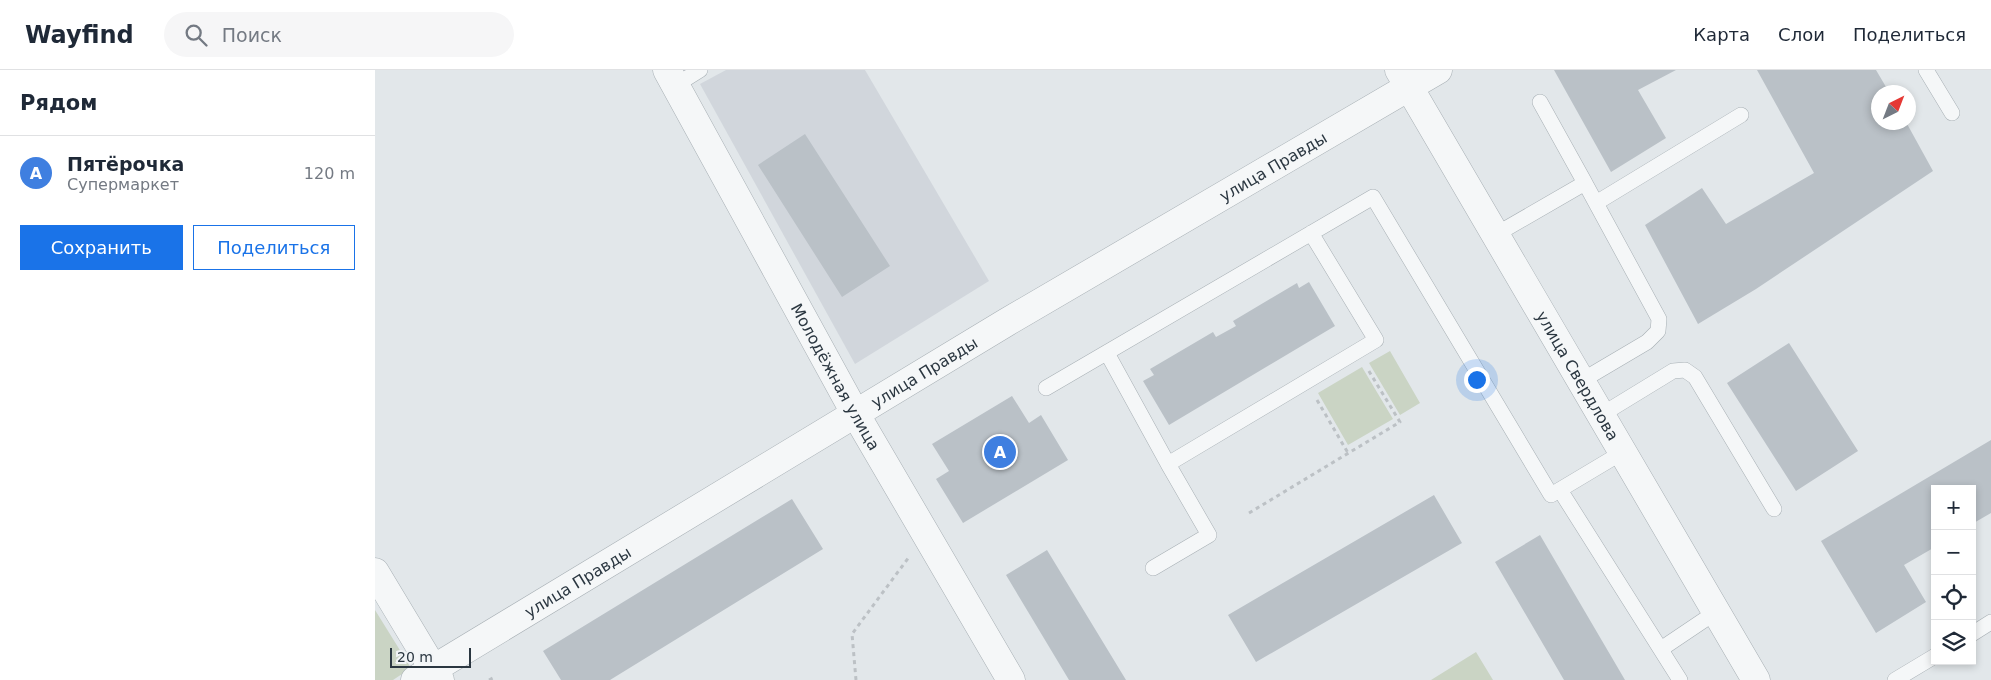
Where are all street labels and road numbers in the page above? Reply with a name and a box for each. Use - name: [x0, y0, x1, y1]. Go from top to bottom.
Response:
- street label: улица Правды: [1216, 128, 1330, 205]
- street label: Молодёжная улица: [787, 300, 884, 453]
- street label: улица Свердлова: [1533, 307, 1623, 444]
- street label: улица Правды: [867, 333, 981, 412]
- street label: улица Правды: [521, 542, 634, 621]

